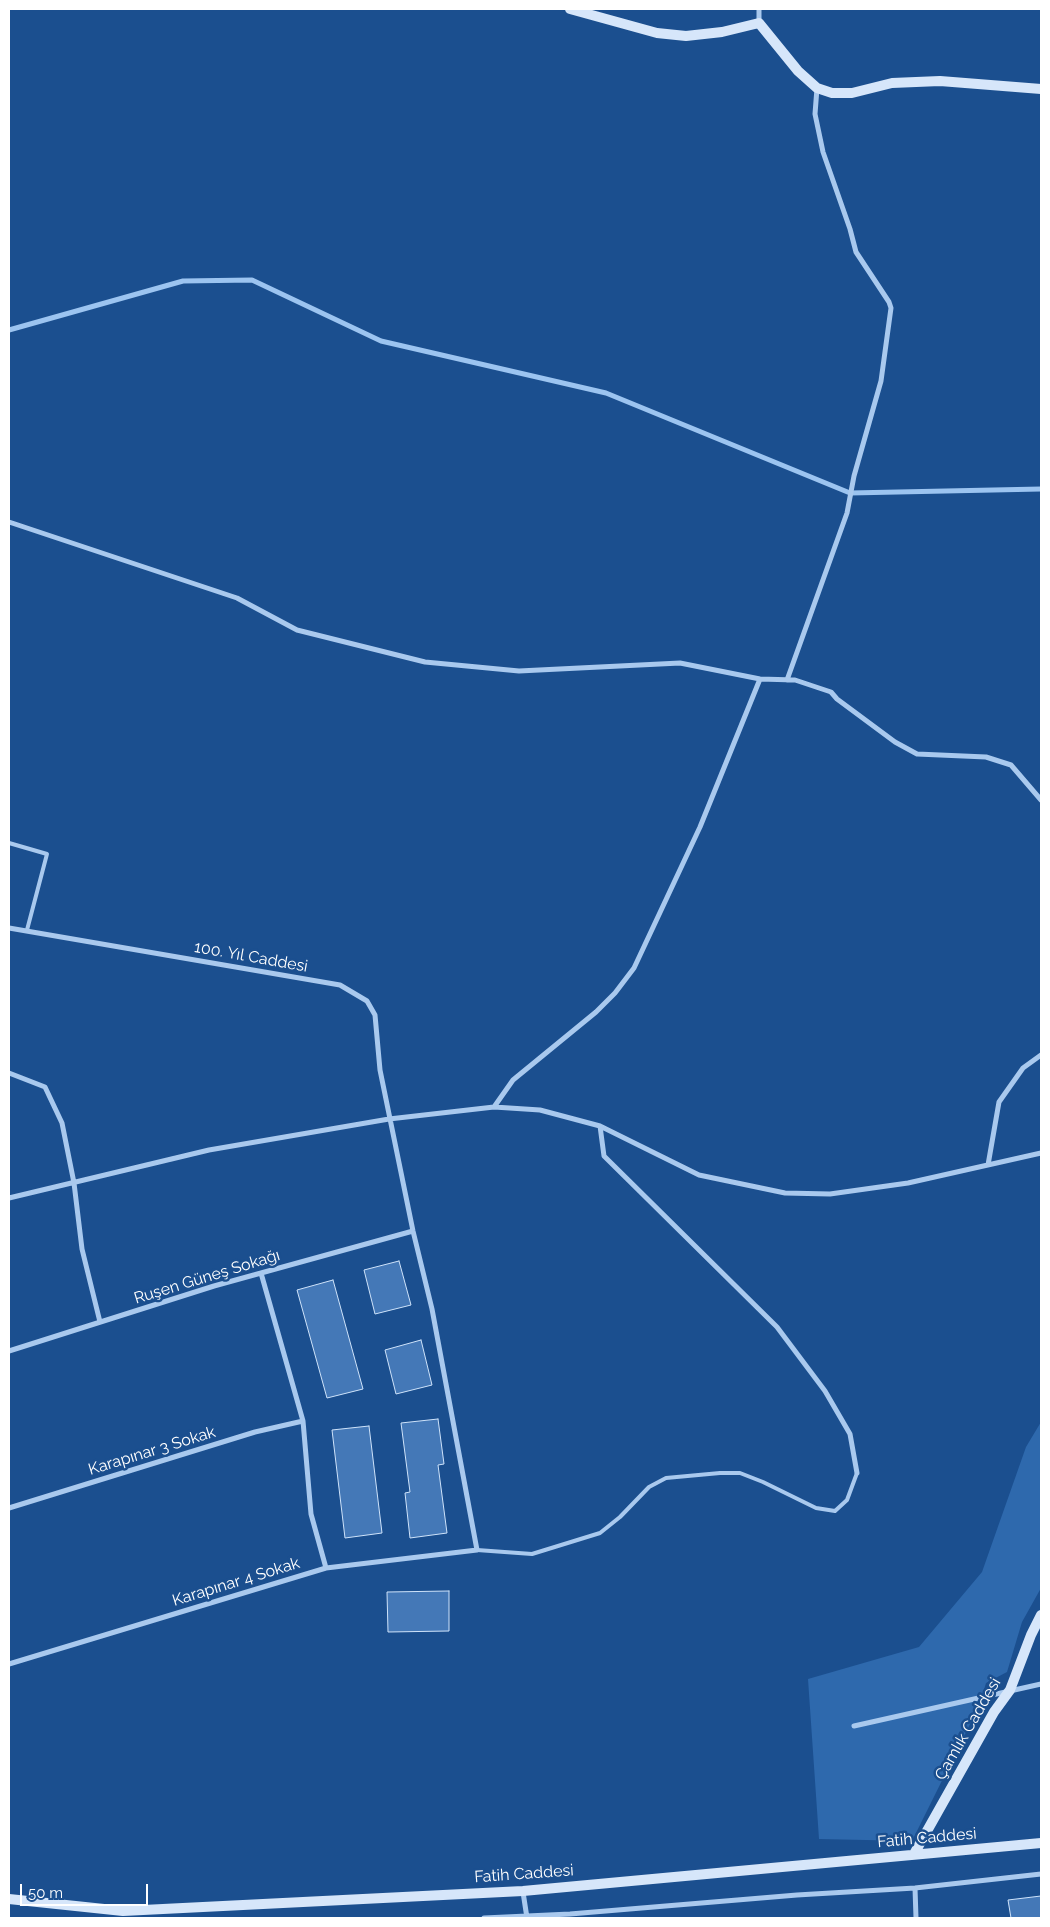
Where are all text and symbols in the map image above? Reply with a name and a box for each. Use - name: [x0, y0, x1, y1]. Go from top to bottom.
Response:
- street label: 100. Yıl Caddesi: [193, 938, 309, 976]
- street label: Ruşen Güneş Sokağı: [132, 1246, 282, 1308]
- street label: Karapınar 3 Sokak: [86, 1423, 218, 1479]
- street label: Karapınar 4 Sokak: [170, 1554, 302, 1610]
- street label: Çamlık Caddesi: [931, 1674, 1005, 1784]
- street label: Fatih Caddesi: [877, 1824, 977, 1852]
- street label: Fatih Caddesi: [474, 1861, 574, 1887]
- scale bar: [22, 1874, 150, 1906]
- text: 50 m: [28, 1884, 63, 1902]

